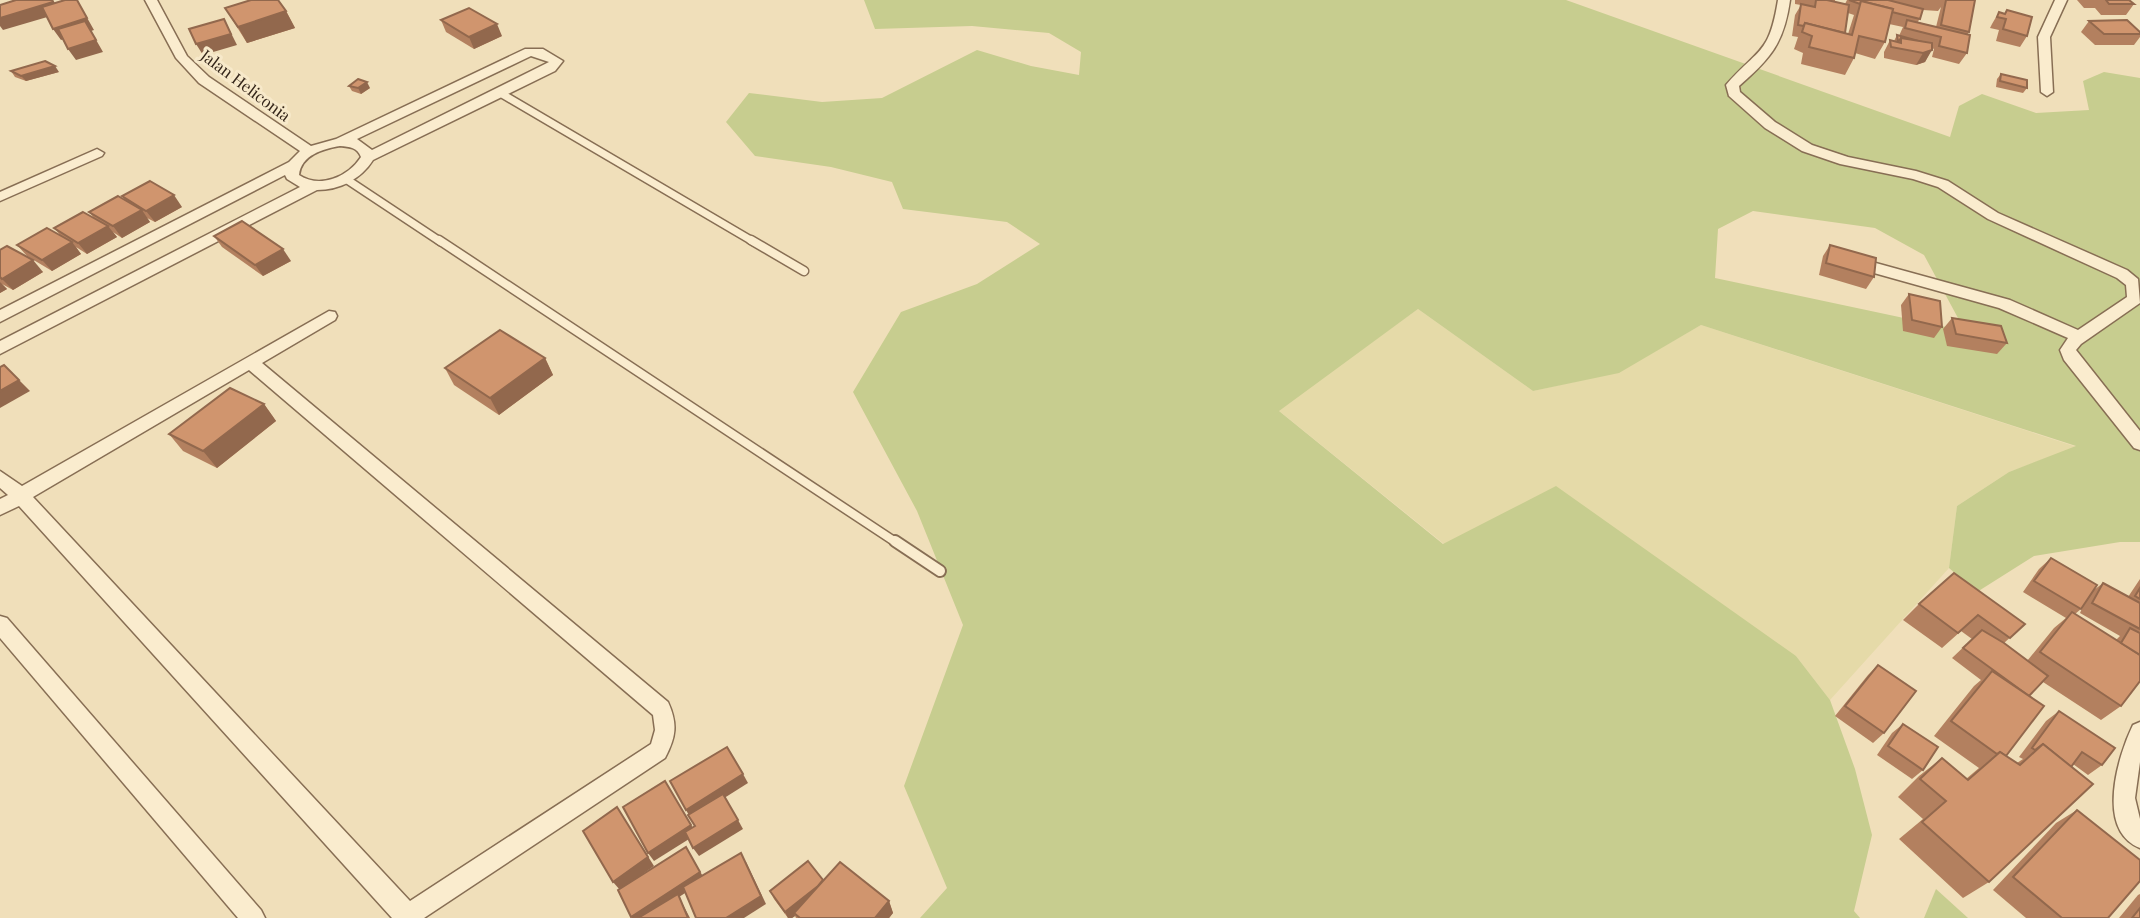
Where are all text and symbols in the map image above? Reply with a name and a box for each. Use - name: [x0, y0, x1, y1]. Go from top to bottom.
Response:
- street label: Jalan Heliconia: [196, 44, 295, 126]

